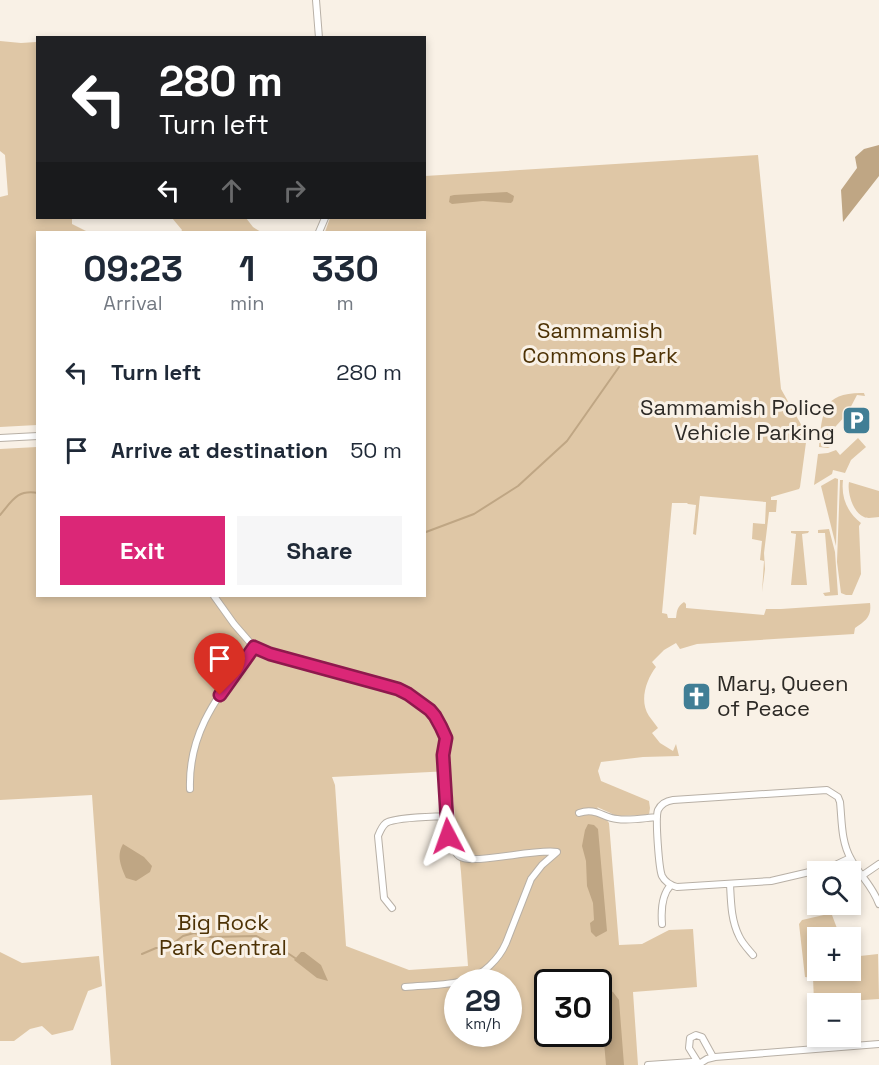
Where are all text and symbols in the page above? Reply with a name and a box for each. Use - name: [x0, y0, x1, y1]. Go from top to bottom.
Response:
- text: 280 m: [159, 55, 283, 108]
- icon: left: [60, 60, 138, 138]
- text: Turn left: [159, 107, 269, 142]
- icon: left: [152, 174, 185, 207]
- icon: ahead: [215, 174, 248, 207]
- icon: right: [278, 174, 311, 207]
- text: 09:23: [83, 246, 183, 292]
- text: 1: [239, 246, 255, 292]
- text: 330: [312, 246, 379, 292]
- text: Arrival: [103, 290, 163, 316]
- text: min: [230, 290, 264, 316]
- text: m: [337, 290, 354, 316]
- park label: Sammamish Commons Park: [522, 316, 678, 369]
- icon: left: [60, 356, 93, 389]
- text: Turn left: [111, 358, 201, 386]
- text: 280 m: [336, 358, 402, 386]
- place label: Sammamish Police Vehicle Parking: [640, 393, 835, 446]
- parking icon: Sammamish Police Vehicle Parking: [840, 404, 872, 436]
- icon: arrive: [60, 434, 93, 467]
- text: Arrive at destination: [111, 436, 328, 464]
- text: 50 m: [350, 436, 402, 464]
- button: Exit: [60, 516, 225, 585]
- button: Share: [237, 516, 402, 585]
- pin: [194, 633, 245, 695]
- icon: arrive: [203, 642, 236, 675]
- place label: Mary, Queen of Peace: [717, 669, 849, 722]
- church icon: Mary, Queen of Peace: [680, 680, 712, 712]
- position arrow: [416, 804, 480, 868]
- map controls: [807, 861, 861, 1047]
- button: search: [807, 861, 861, 915]
- park label: Big Rock Park Central: [159, 908, 287, 961]
- button: +: [807, 927, 861, 981]
- speed limit sign: 30: [534, 969, 612, 1047]
- text: 29: [465, 981, 501, 1020]
- button: −: [807, 993, 861, 1047]
- text: km/h: [465, 1014, 501, 1033]

